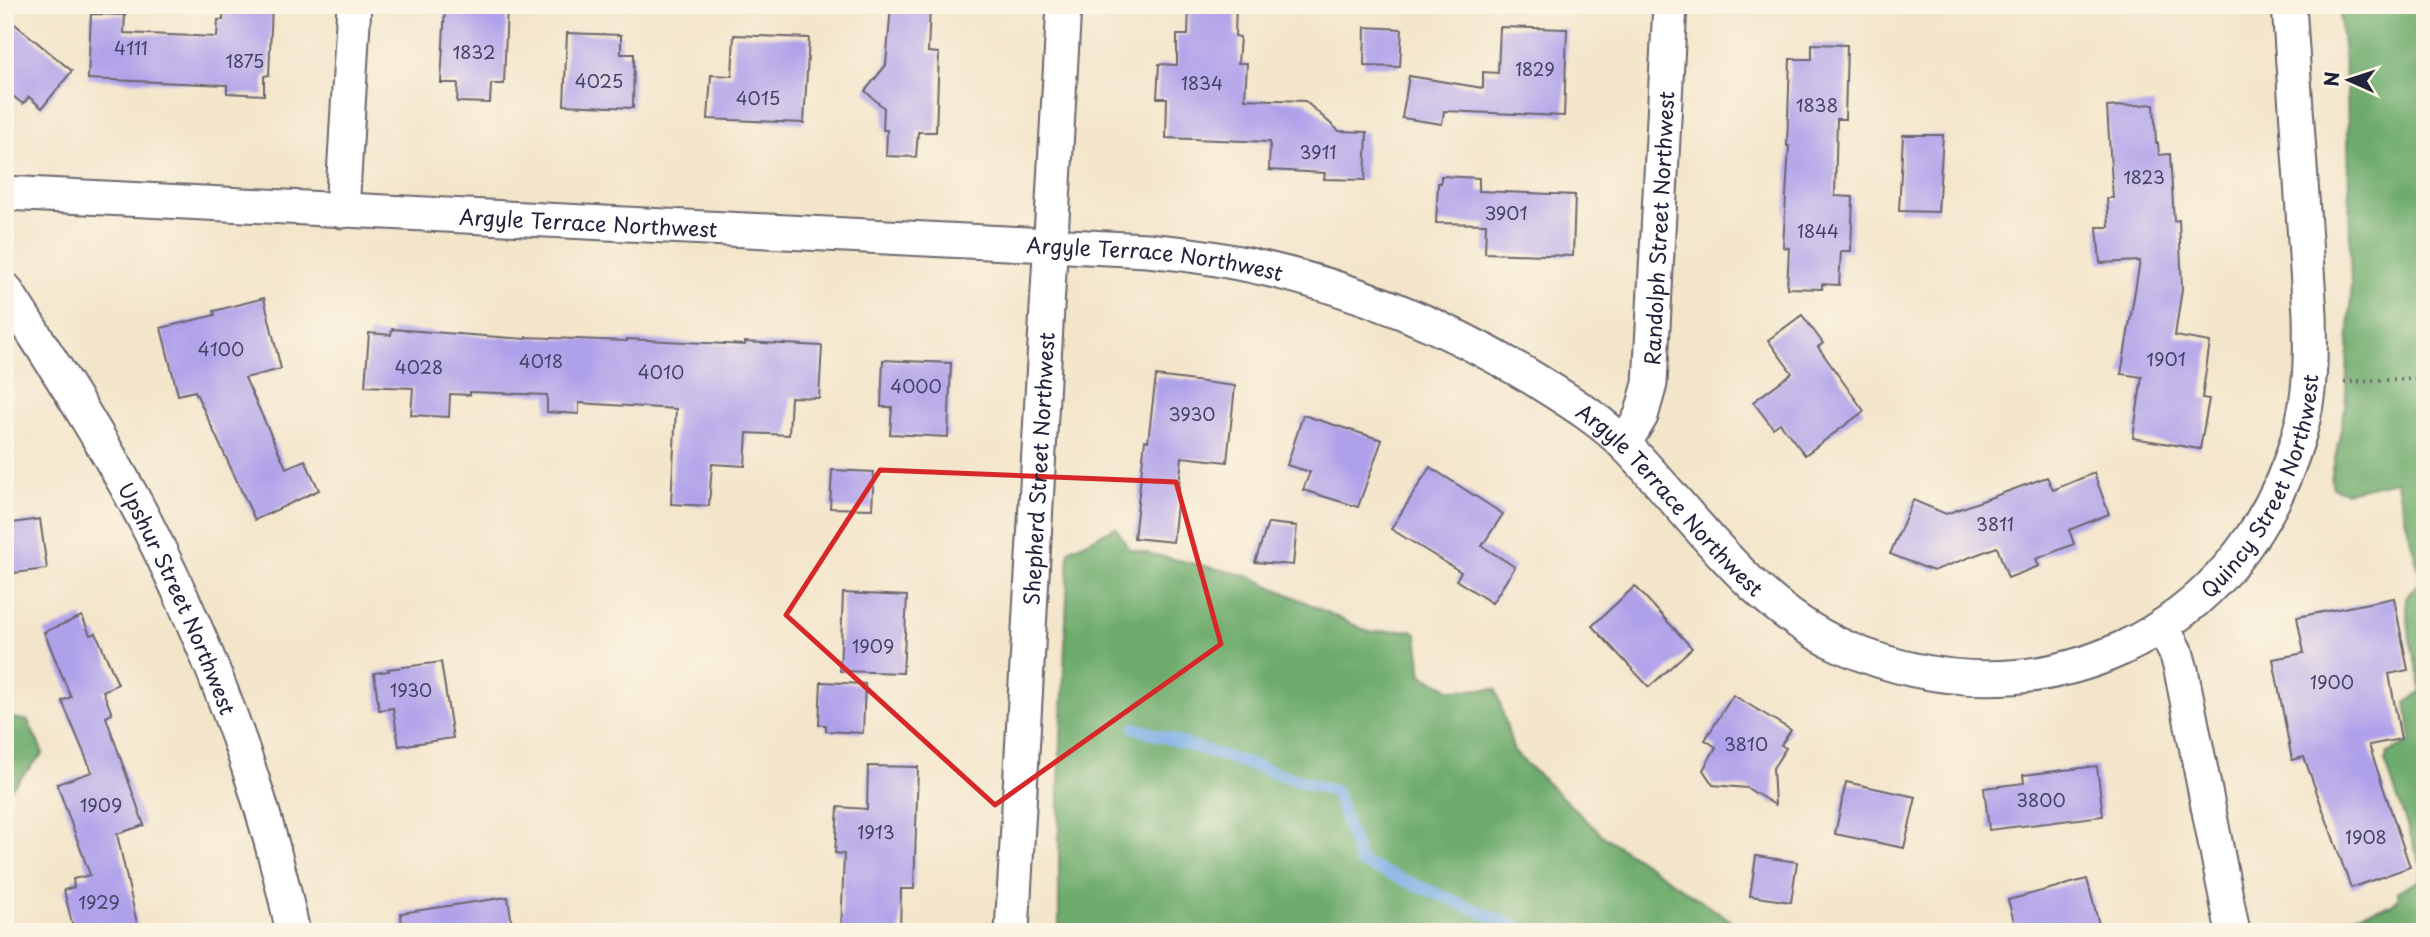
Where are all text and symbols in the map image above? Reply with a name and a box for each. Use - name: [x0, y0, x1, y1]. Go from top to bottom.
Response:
- house number: 4111: [114, 34, 148, 61]
- house number: 1832: [453, 38, 495, 65]
- north arrow: [2314, 46, 2384, 116]
- house number: 1875: [226, 47, 264, 74]
- house number: 1829: [1515, 55, 1555, 82]
- house number: 4025: [575, 67, 623, 94]
- house number: 1834: [1181, 69, 1223, 96]
- text: N: [2317, 71, 2345, 87]
- house number: 4015: [736, 84, 780, 111]
- street label: Randolph Street Northwest: [1635, 90, 1681, 366]
- house number: 1838: [1796, 91, 1838, 118]
- house number: 3911: [1299, 138, 1337, 165]
- house number: 1823: [2123, 163, 2165, 190]
- house number: 3901: [1484, 199, 1528, 226]
- street label: Argyle Terrace Northwest: [458, 200, 718, 245]
- house number: 1844: [1797, 217, 1839, 244]
- street label: Argyle Terrace Northwest: [1026, 228, 1287, 288]
- street label: Shepherd Street Northwest: [1014, 331, 1062, 606]
- house number: 4100: [198, 335, 244, 362]
- house number: 1901: [2146, 345, 2186, 372]
- house number: 4018: [519, 347, 563, 374]
- house number: 4028: [395, 353, 443, 380]
- house number: 4010: [638, 358, 684, 385]
- house number: 4000: [890, 372, 942, 399]
- street label: Quincy Street Northwest: [2193, 373, 2325, 605]
- street label: Argyle Terrace Northwest: [1570, 395, 1771, 603]
- house number: 3930: [1169, 400, 1215, 427]
- street label: Upshur Street Northwest: [111, 476, 245, 719]
- house number: 3811: [1976, 510, 2014, 537]
- house number: 1909: [852, 632, 894, 659]
- house number: 1900: [2310, 668, 2354, 695]
- house number: 1930: [390, 676, 432, 703]
- house number: 3810: [1724, 730, 1768, 757]
- house number: 3800: [2016, 786, 2066, 813]
- house number: 1909: [80, 791, 122, 818]
- house number: 1913: [857, 818, 895, 845]
- house number: 1908: [2345, 823, 2387, 850]
- house number: 1929: [78, 888, 120, 915]

